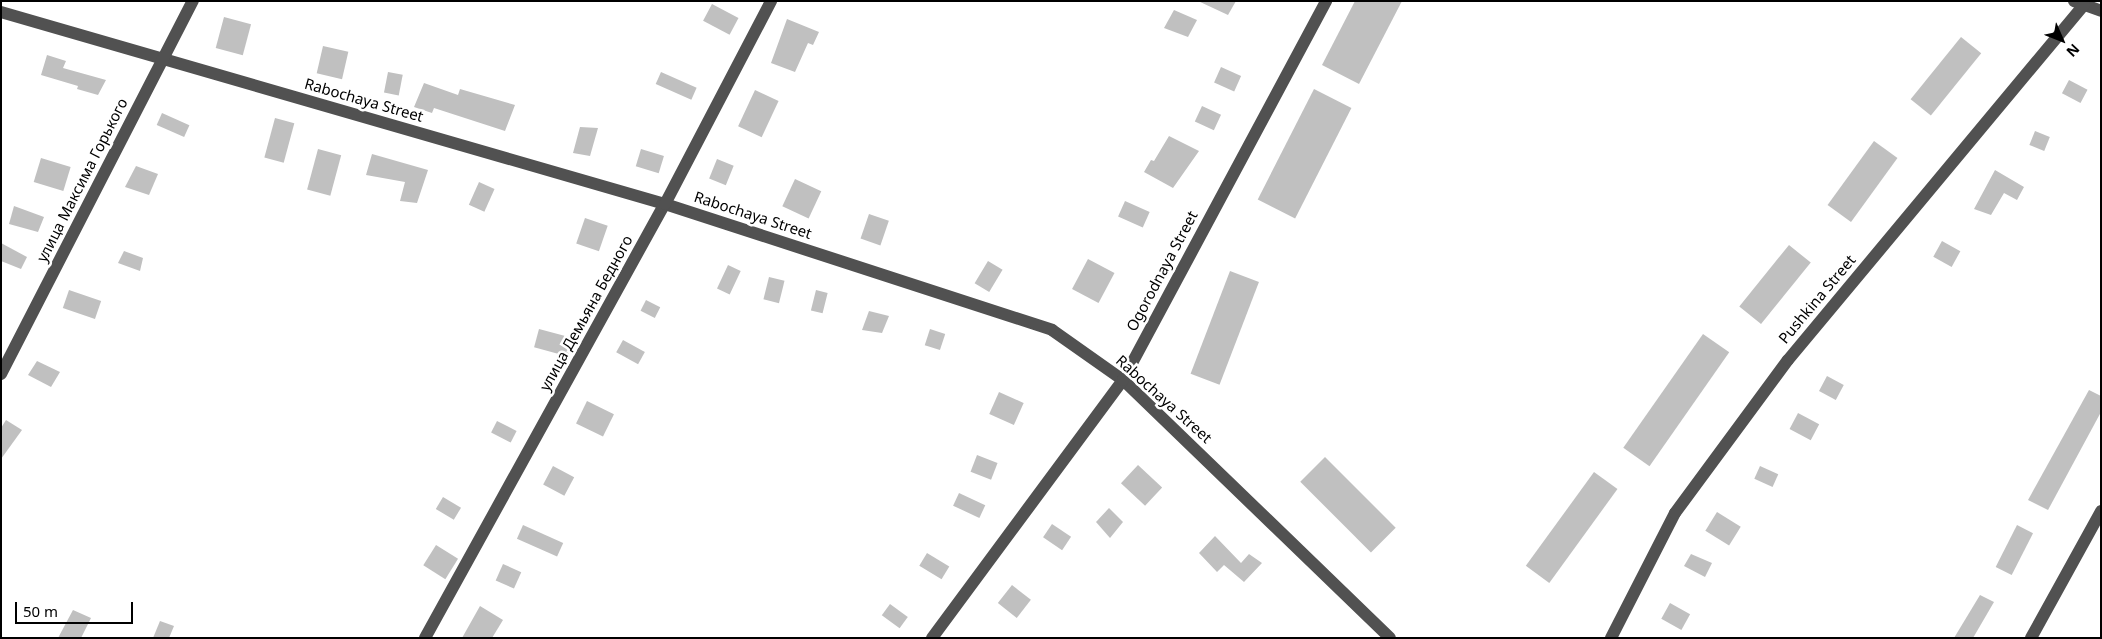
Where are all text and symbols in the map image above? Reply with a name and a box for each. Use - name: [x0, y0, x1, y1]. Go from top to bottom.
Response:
- north arrow: [2037, 15, 2087, 65]
- text: N: [2062, 40, 2084, 61]
- street label: Rabochaya Street: [303, 74, 425, 126]
- street label: улица Максима Горького: [33, 95, 131, 265]
- street label: Rabochaya Street: [692, 187, 814, 243]
- street label: Ogorodnaya Street: [1123, 208, 1201, 334]
- street label: улица Демьяна Бедного: [536, 232, 636, 394]
- street label: Pushkina Street: [1775, 251, 1859, 347]
- street label: Rabochaya Street: [1112, 351, 1216, 447]
- scale bar: [18, 592, 135, 624]
- text: 50 m: [23, 601, 58, 621]

